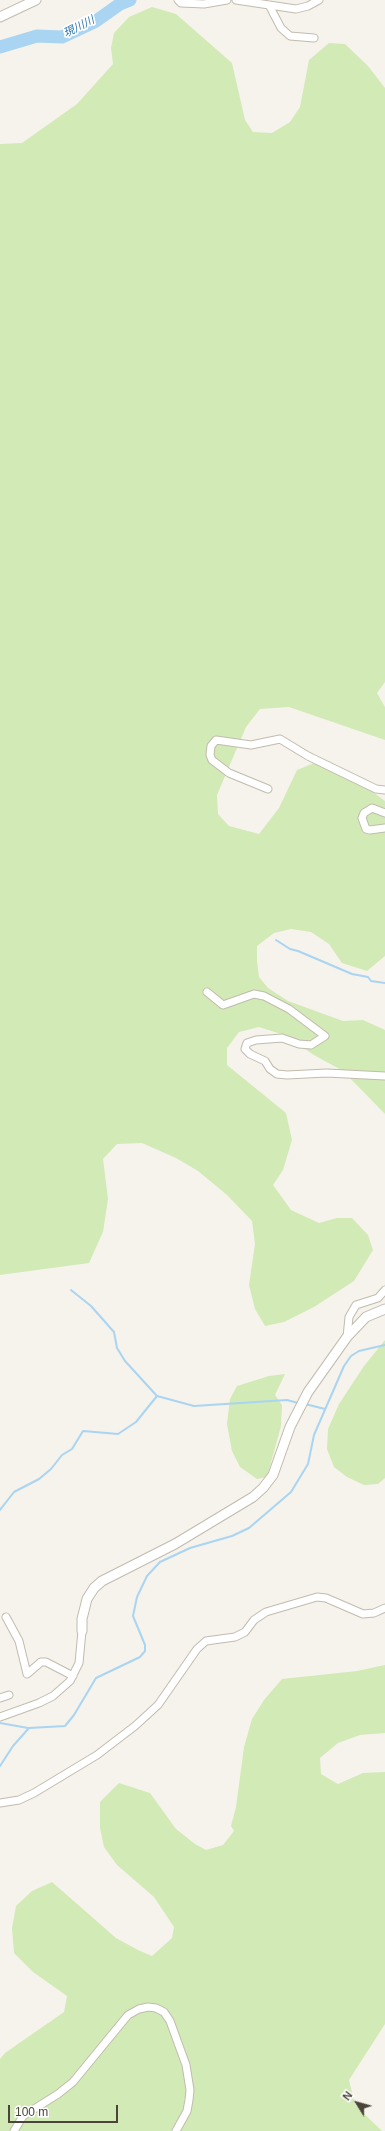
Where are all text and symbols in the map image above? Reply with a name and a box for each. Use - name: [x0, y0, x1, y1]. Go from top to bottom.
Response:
- water label: 現川川: [61, 14, 97, 40]
- north arrow: [337, 2083, 377, 2123]
- text: N: [340, 2089, 355, 2103]
- scale bar: [10, 2097, 120, 2123]
- text: 100 m: [15, 2105, 48, 2119]

